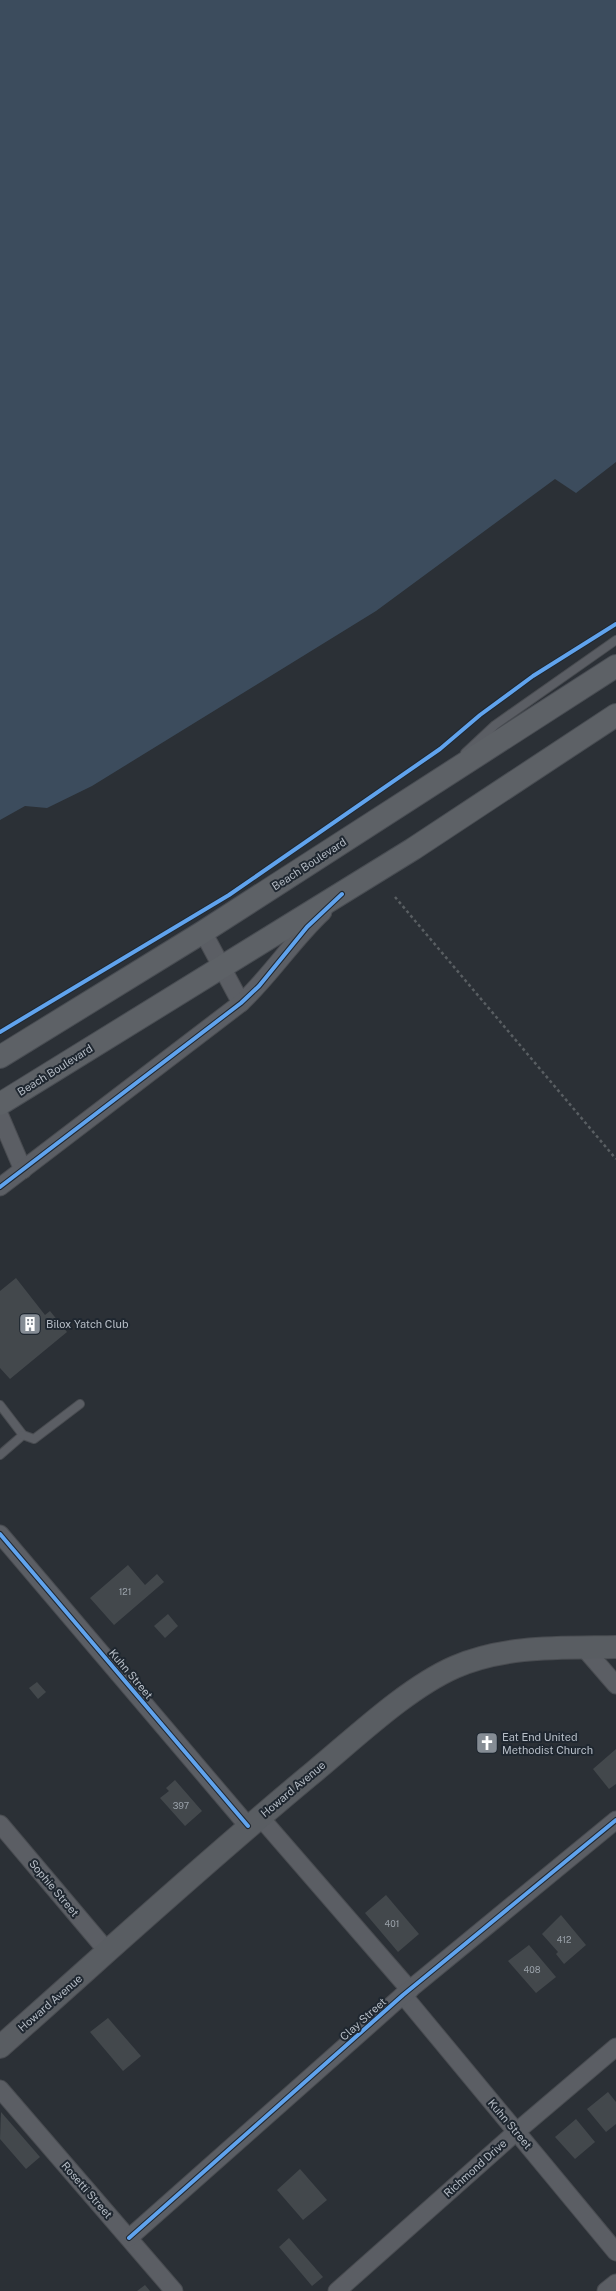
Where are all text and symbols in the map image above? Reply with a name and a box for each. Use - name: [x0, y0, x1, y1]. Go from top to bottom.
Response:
- street label: Beach Boulevard: [270, 836, 348, 892]
- street label: Beach Boulevard: [15, 1042, 95, 1098]
- building icon: Bilox Yatch Club: [17, 1311, 43, 1337]
- place label: Bilox Yatch Club: [46, 1318, 129, 1330]
- house number: 121: [119, 1586, 131, 1597]
- street label: Kuhn Street: [107, 1647, 155, 1701]
- church icon: Eat End United Methodist Church: [474, 1730, 500, 1756]
- place label: Eat End United Methodist Church: [502, 1731, 593, 1756]
- street label: Howard Avenue: [258, 1759, 328, 1819]
- house number: 397: [173, 1800, 189, 1811]
- street label: Sophie Street: [27, 1857, 81, 1919]
- house number: 401: [385, 1918, 399, 1929]
- house number: 412: [557, 1934, 571, 1945]
- house number: 408: [524, 1964, 541, 1975]
- street label: Howard Avenue: [16, 1972, 84, 2034]
- street label: Clay Street: [338, 1995, 388, 2043]
- street label: Kuhn Street: [486, 2097, 534, 2151]
- street label: Richmond Drive: [441, 2137, 509, 2199]
- street label: Rosetti Street: [59, 2159, 115, 2221]

